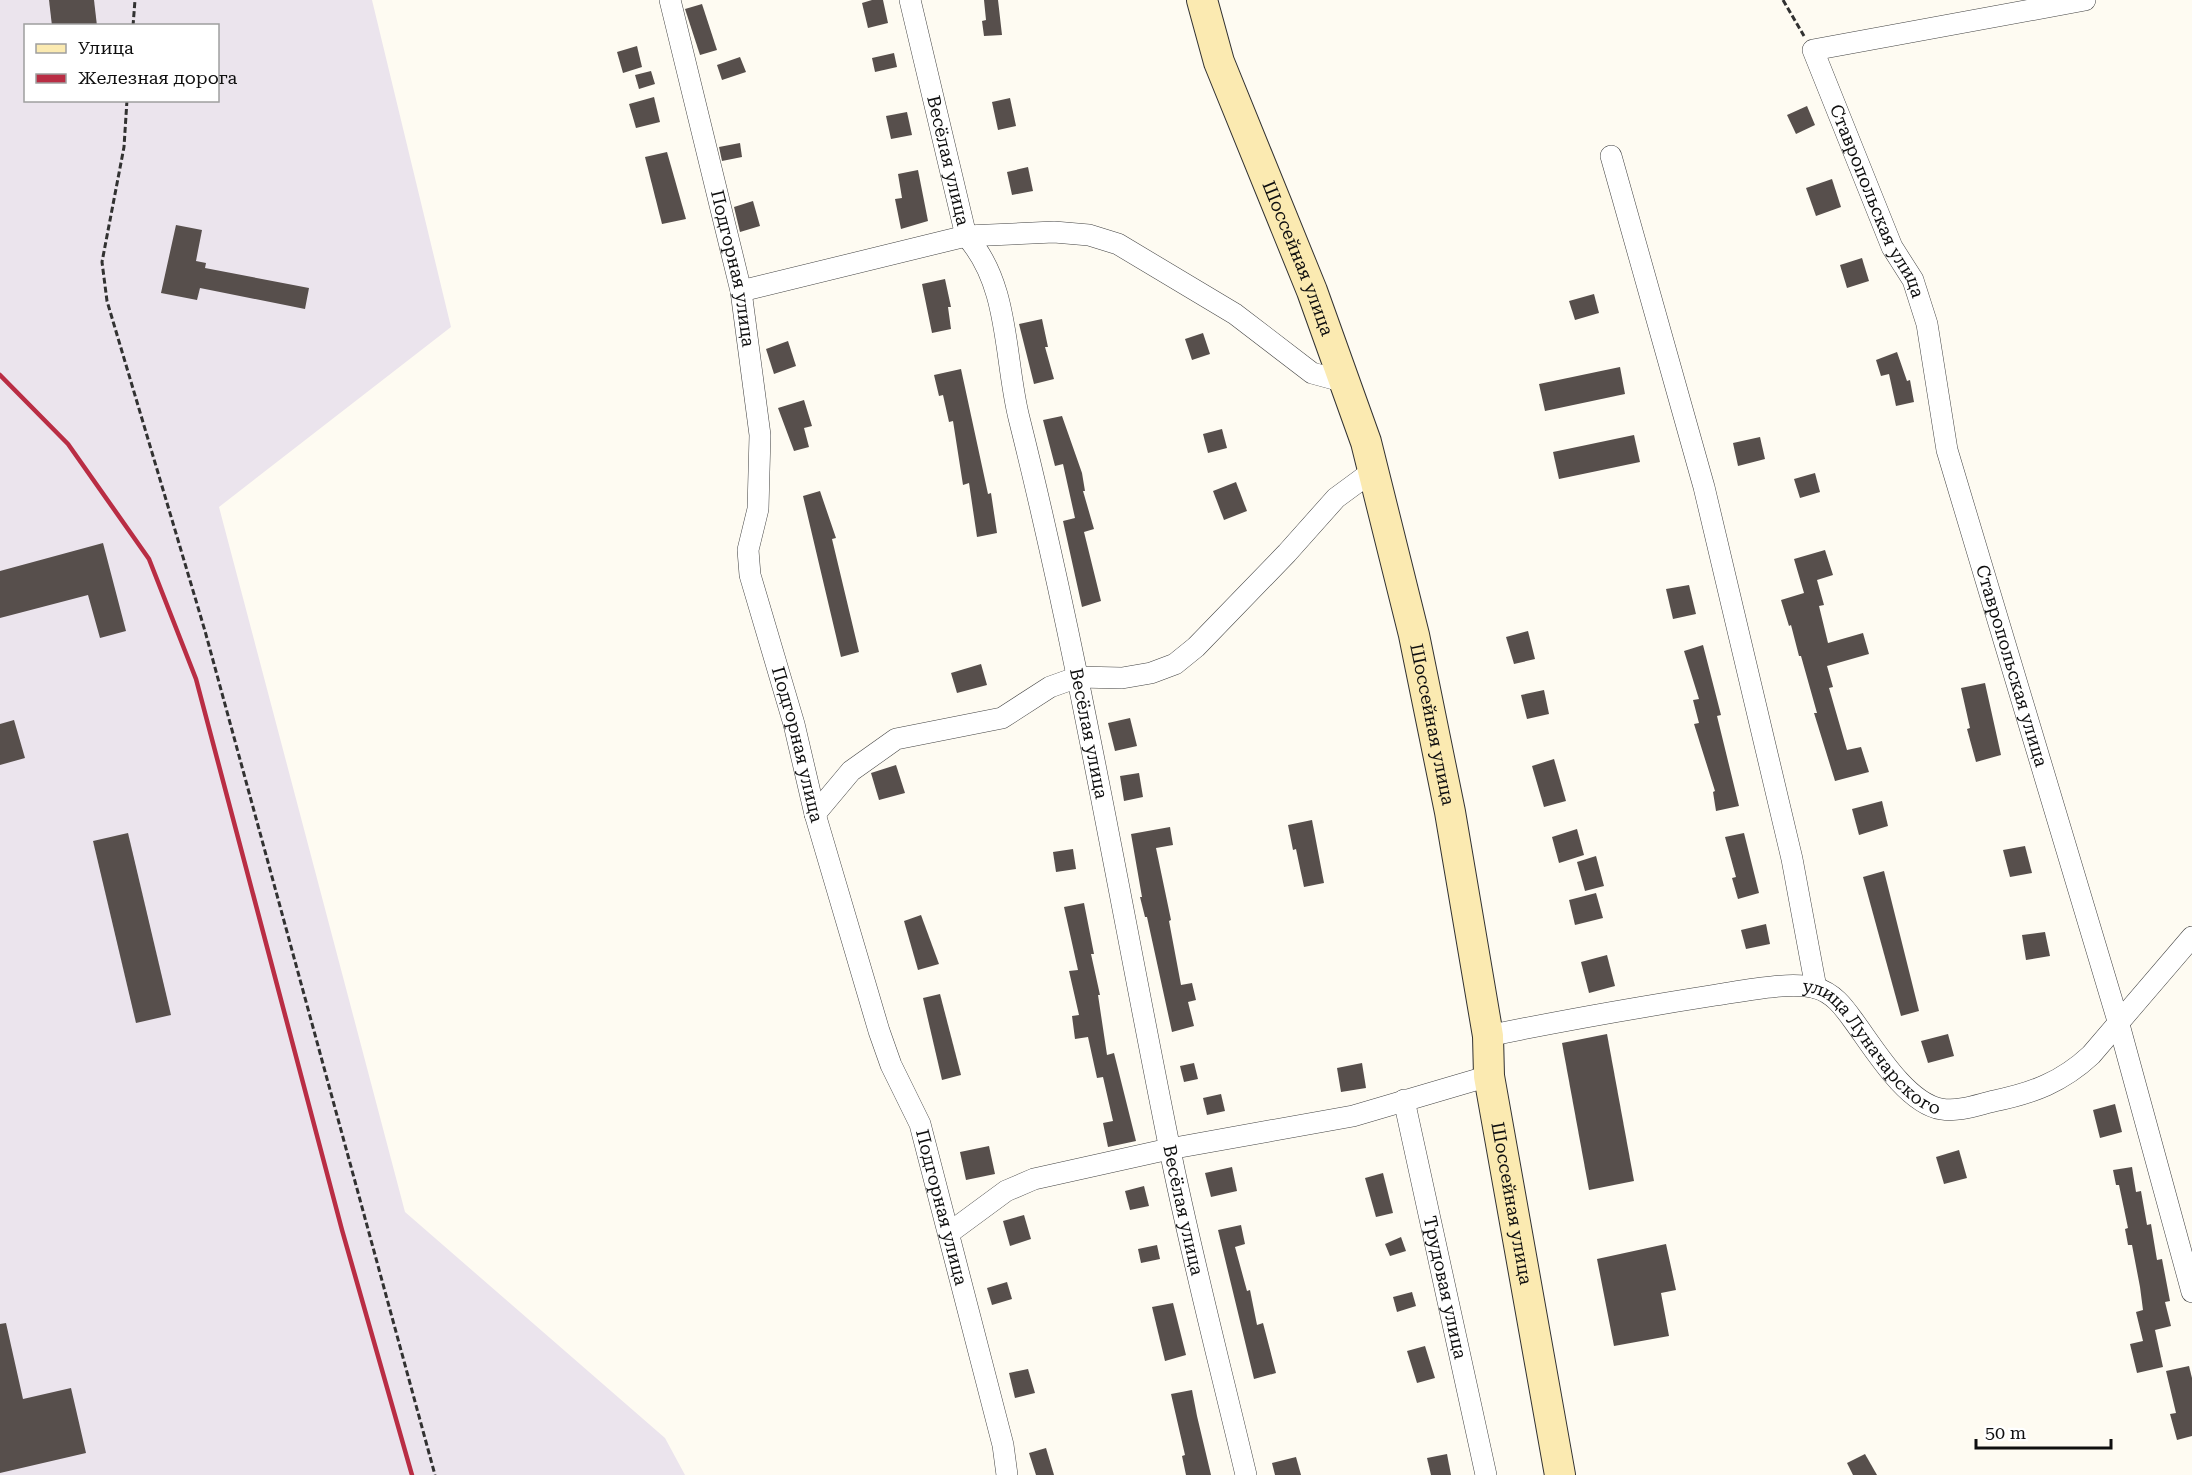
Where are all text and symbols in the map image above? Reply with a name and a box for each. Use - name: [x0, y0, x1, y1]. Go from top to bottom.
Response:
- legend: [24, 24, 219, 102]
- text: Улица: [78, 37, 134, 58]
- text: Железная дорога: [78, 67, 238, 88]
- street label: Весёлая улица: [923, 93, 974, 228]
- street label: Ставропольская улица: [1826, 101, 1929, 300]
- street label: Шоссейная улица: [1258, 178, 1338, 339]
- street label: Подгорная улица: [707, 188, 759, 349]
- street label: Ставропольская улица: [1972, 562, 2052, 769]
- street label: Шоссейная улица: [1406, 642, 1459, 807]
- street label: Подгорная улица: [768, 664, 828, 825]
- street label: Весёлая улица: [1066, 666, 1113, 801]
- street label: улица Луначарского: [1801, 975, 1943, 1119]
- street label: Шоссейная улица: [1487, 1120, 1537, 1287]
- street label: Подгорная улица: [912, 1127, 972, 1288]
- street label: Весёлая улица: [1159, 1143, 1208, 1278]
- street label: Трудовая улица: [1420, 1214, 1471, 1361]
- scale bar: [1976, 1412, 2111, 1450]
- text: 50 m: [1985, 1422, 2026, 1443]

